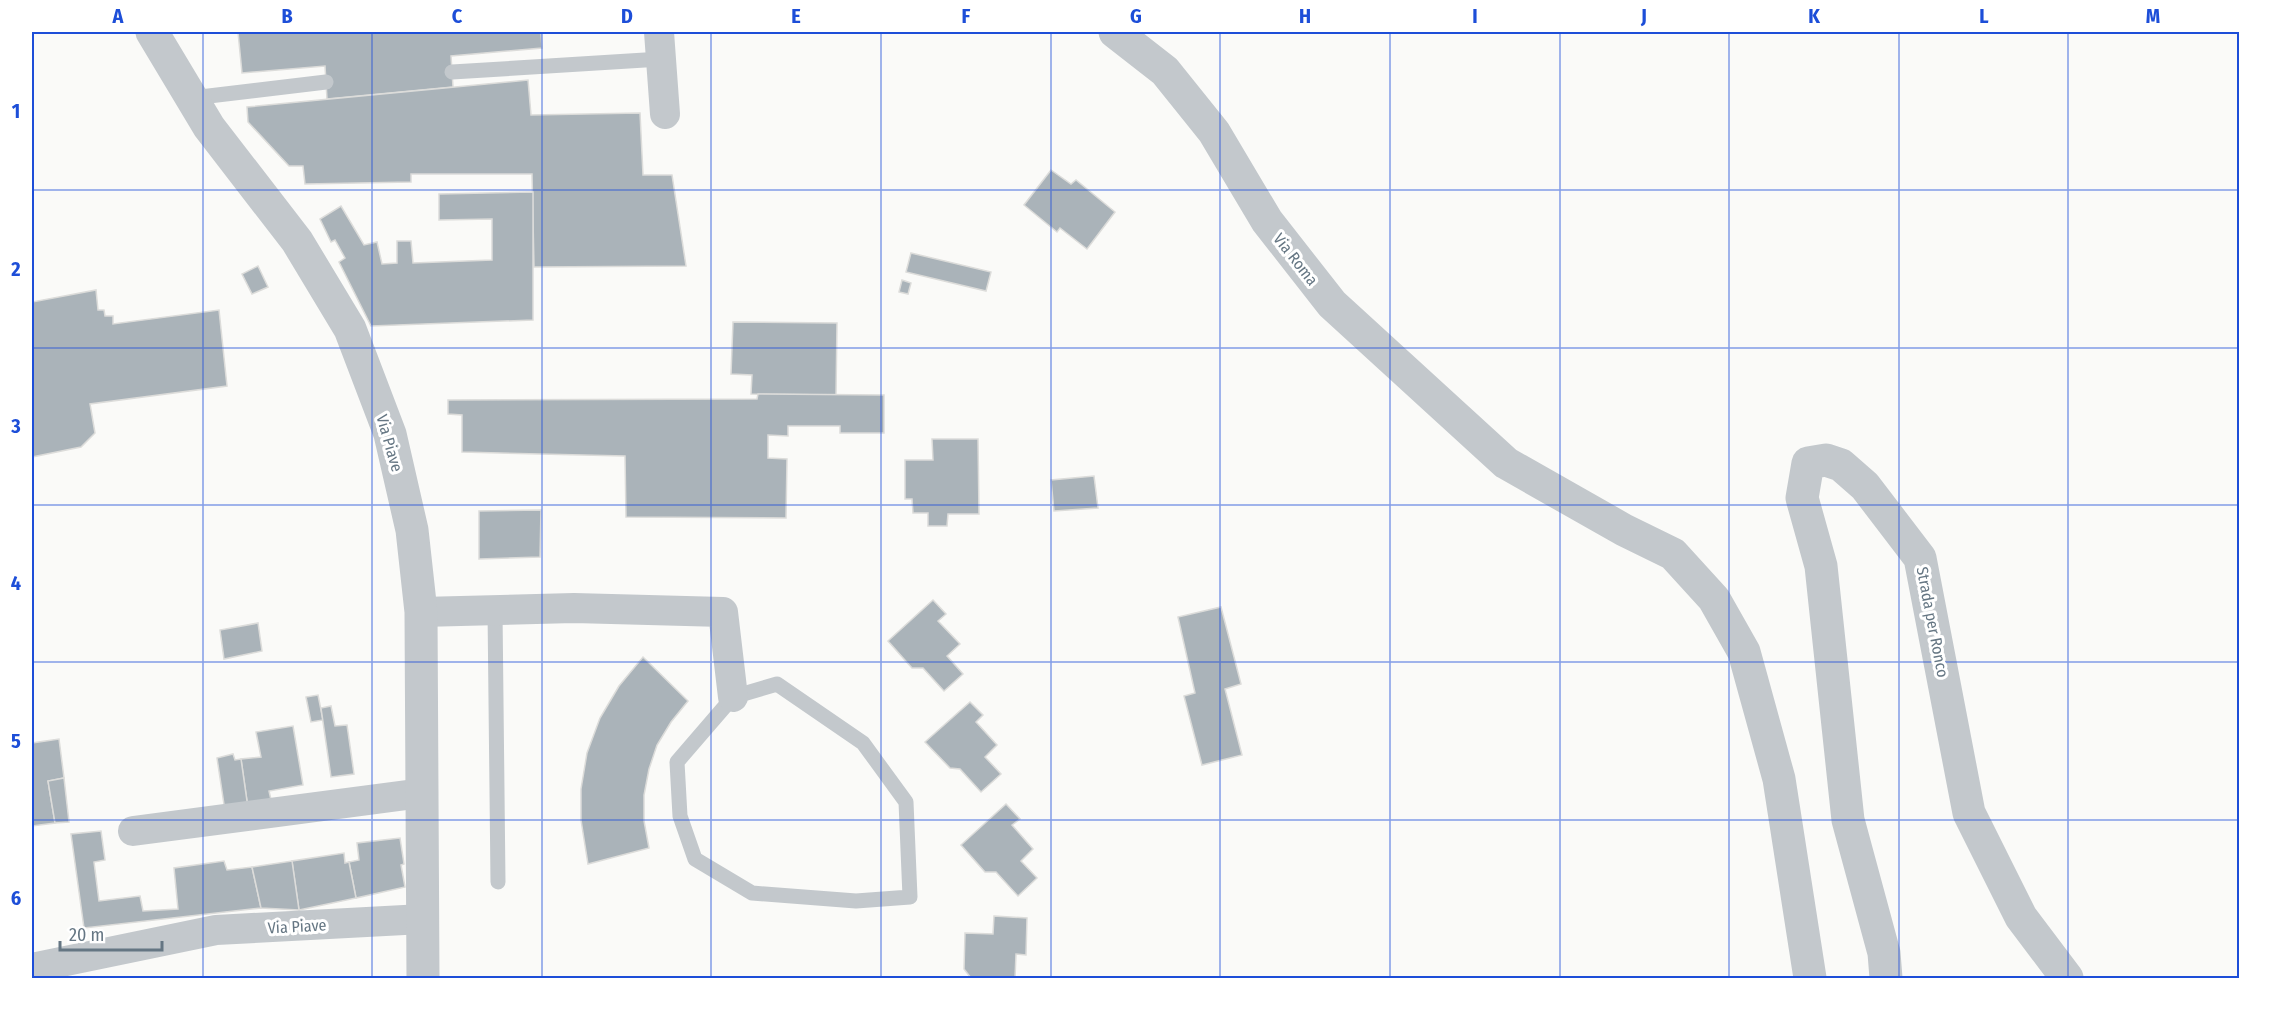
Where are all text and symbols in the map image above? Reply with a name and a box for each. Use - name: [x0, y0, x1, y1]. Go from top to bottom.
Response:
- text: A: [112, 4, 125, 28]
- text: B: [281, 4, 293, 28]
- text: C: [452, 4, 463, 28]
- text: D: [621, 4, 633, 28]
- text: E: [791, 4, 801, 28]
- text: F: [962, 4, 971, 28]
- text: G: [1130, 4, 1142, 28]
- text: H: [1299, 4, 1311, 28]
- text: I: [1472, 4, 1478, 28]
- text: J: [1640, 4, 1647, 28]
- text: K: [1808, 4, 1820, 28]
- text: L: [1979, 4, 1989, 28]
- text: M: [2146, 4, 2160, 28]
- text: 1: [12, 99, 20, 123]
- street label: Via Roma: [1269, 229, 1322, 289]
- text: 2: [10, 257, 21, 281]
- street label: Via Piave: [372, 412, 407, 474]
- text: 3: [10, 414, 21, 438]
- street label: Strada per Ronco: [1912, 565, 1953, 679]
- text: 4: [11, 571, 21, 595]
- text: 5: [11, 729, 21, 753]
- text: 6: [11, 886, 21, 910]
- scale bar: [60, 914, 162, 952]
- street label: Via Piave: [267, 915, 327, 938]
- text: 20 m: [69, 924, 104, 946]

